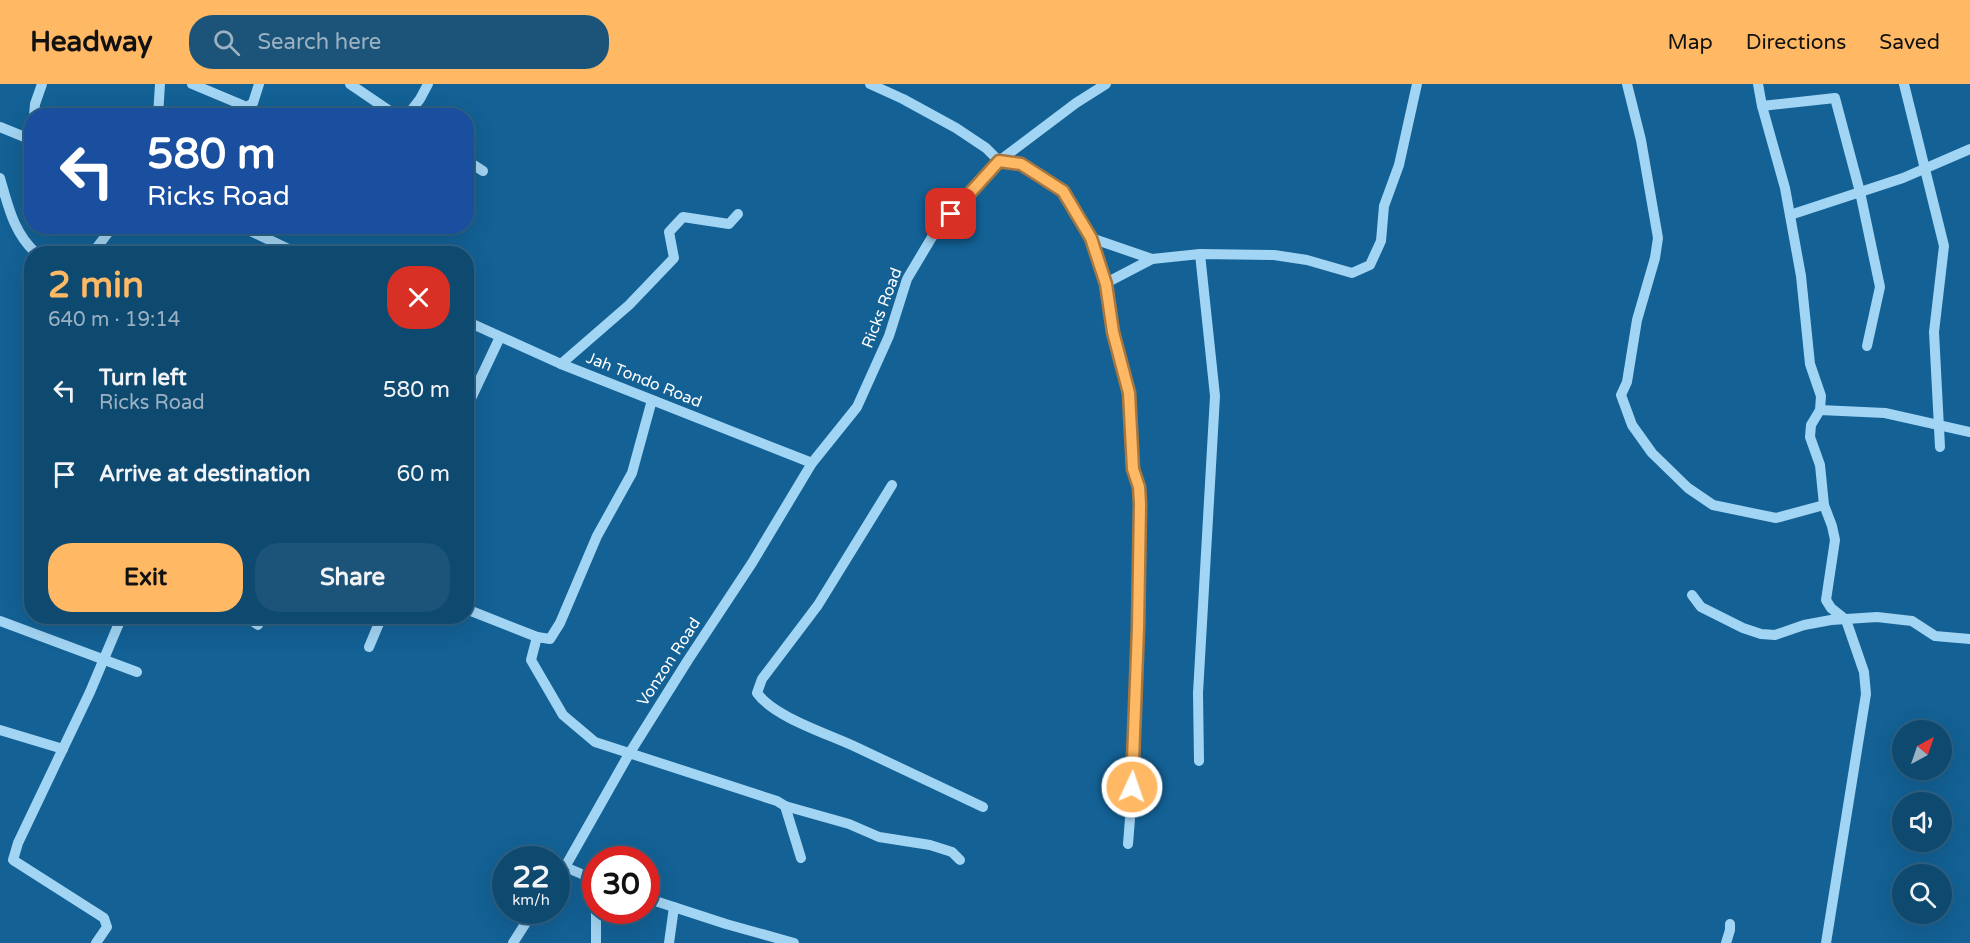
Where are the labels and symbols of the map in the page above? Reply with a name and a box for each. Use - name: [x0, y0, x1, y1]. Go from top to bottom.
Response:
- pin: [925, 188, 976, 239]
- street label: Ricks Road: [858, 265, 906, 351]
- street label: Jah Tondo Road: [583, 348, 705, 412]
- street label: Vonzon Road: [633, 614, 705, 710]
- north arrow: [1892, 720, 1952, 780]
- position arrow: [1100, 755, 1164, 819]
- speed limit sign: 30: [582, 846, 660, 924]

